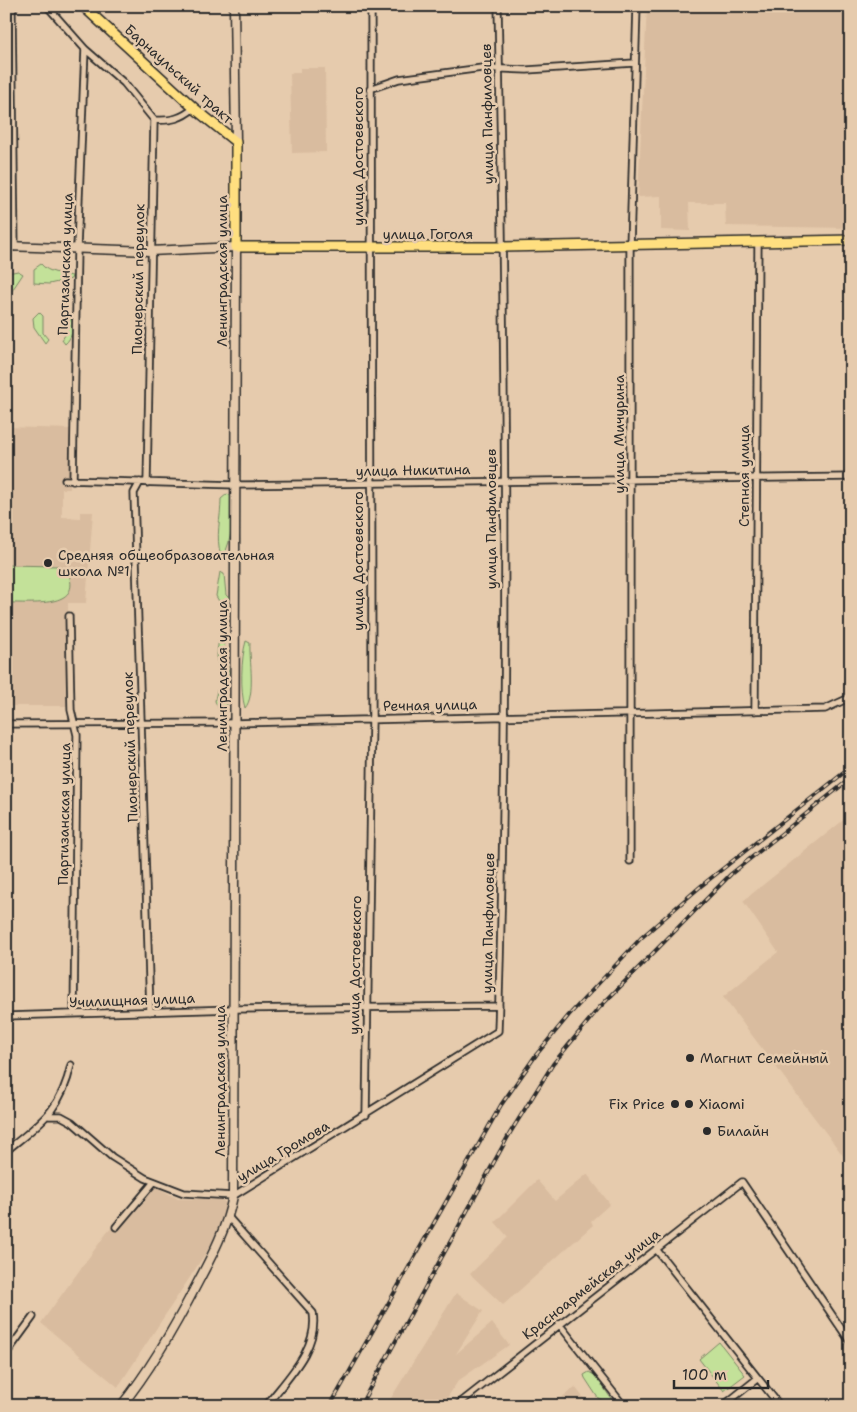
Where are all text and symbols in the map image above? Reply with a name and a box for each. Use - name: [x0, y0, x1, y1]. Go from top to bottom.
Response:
- street label: Барнаульский тракт: [121, 20, 238, 128]
- street label: улица Панфиловцев: [477, 43, 497, 185]
- street label: улица Достоевского: [349, 86, 367, 226]
- street label: Партизанская улица: [54, 192, 76, 336]
- street label: Ленинградская улица: [213, 195, 231, 347]
- street label: Пионерский переулок: [128, 203, 148, 354]
- street label: улица Гоголя: [383, 225, 473, 243]
- street label: улица Мичурина: [610, 374, 628, 493]
- street label: Степная улица: [735, 425, 753, 527]
- street label: улица Панфиловцев: [482, 449, 500, 589]
- street label: улица Никитина: [355, 460, 471, 480]
- street label: улица Достоевского: [349, 491, 367, 631]
- place label: Средняя общеобразовательная школа №1: [58, 546, 275, 580]
- marker: Средняя общеобразовательная школа №1: [42, 557, 54, 569]
- street label: Ленинградская улица: [213, 600, 231, 752]
- street label: Пионерский переулок: [118, 671, 142, 823]
- street label: Речная улица: [383, 695, 478, 715]
- street label: Партизанская улица: [54, 742, 74, 885]
- street label: улица Панфиловцев: [478, 852, 498, 994]
- street label: улица Достоевского: [345, 895, 365, 1035]
- street label: Училищная улица: [69, 989, 196, 1011]
- street label: Ленинградская улица: [211, 1005, 229, 1157]
- place label: Магнит Семейный: [700, 1049, 829, 1067]
- marker: Магнит Семейный: [684, 1052, 696, 1064]
- place label: Fix Price: [609, 1095, 665, 1113]
- place label: Xiaomi: [699, 1095, 745, 1113]
- marker: Fix Price: [669, 1098, 681, 1110]
- marker: Xiaomi: [683, 1098, 695, 1110]
- street label: улица Громова: [234, 1116, 333, 1186]
- place label: Билайн: [717, 1122, 769, 1140]
- marker: Билайн: [701, 1125, 713, 1137]
- street label: Красноармейская улица: [518, 1224, 664, 1343]
- scale bar: [674, 1357, 768, 1389]
- text: 100 m: [682, 1365, 727, 1385]

